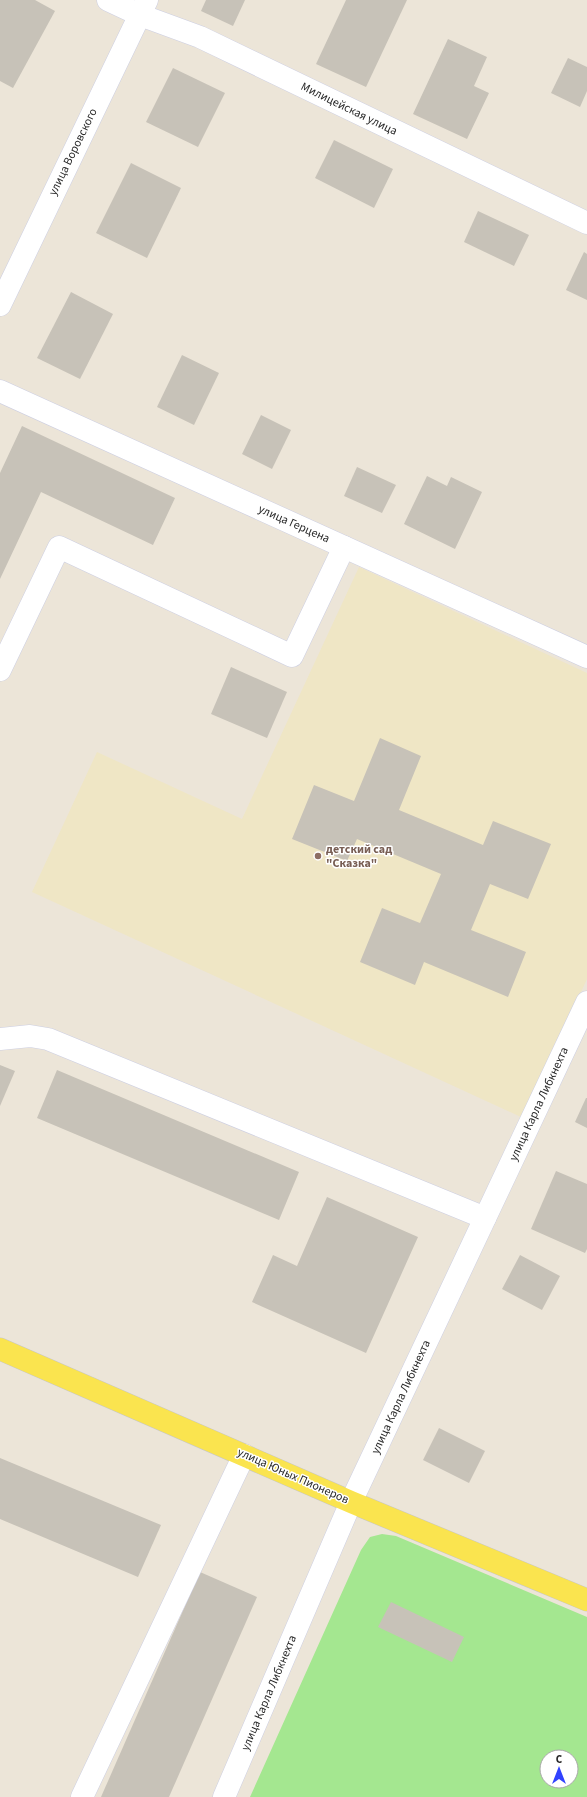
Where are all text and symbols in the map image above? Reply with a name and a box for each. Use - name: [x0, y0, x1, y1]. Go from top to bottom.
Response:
- street label: Милицейская улица: [298, 78, 400, 140]
- street label: улица Воровского: [44, 105, 102, 199]
- street label: улица Герцена: [256, 501, 332, 547]
- place label: детский сад "Сказка": [326, 841, 392, 872]
- marker: детский сад "Сказка": [313, 851, 323, 861]
- street label: улица Карла Либкнехта: [505, 1044, 573, 1164]
- street label: улица Карла Либкнехта: [367, 1337, 435, 1457]
- street label: улица Юных Пионеров: [235, 1444, 351, 1508]
- street label: улица Карла Либкнехта: [237, 1633, 301, 1753]
- north arrow: [539, 1749, 579, 1789]
- text: С: [556, 1752, 563, 1767]

